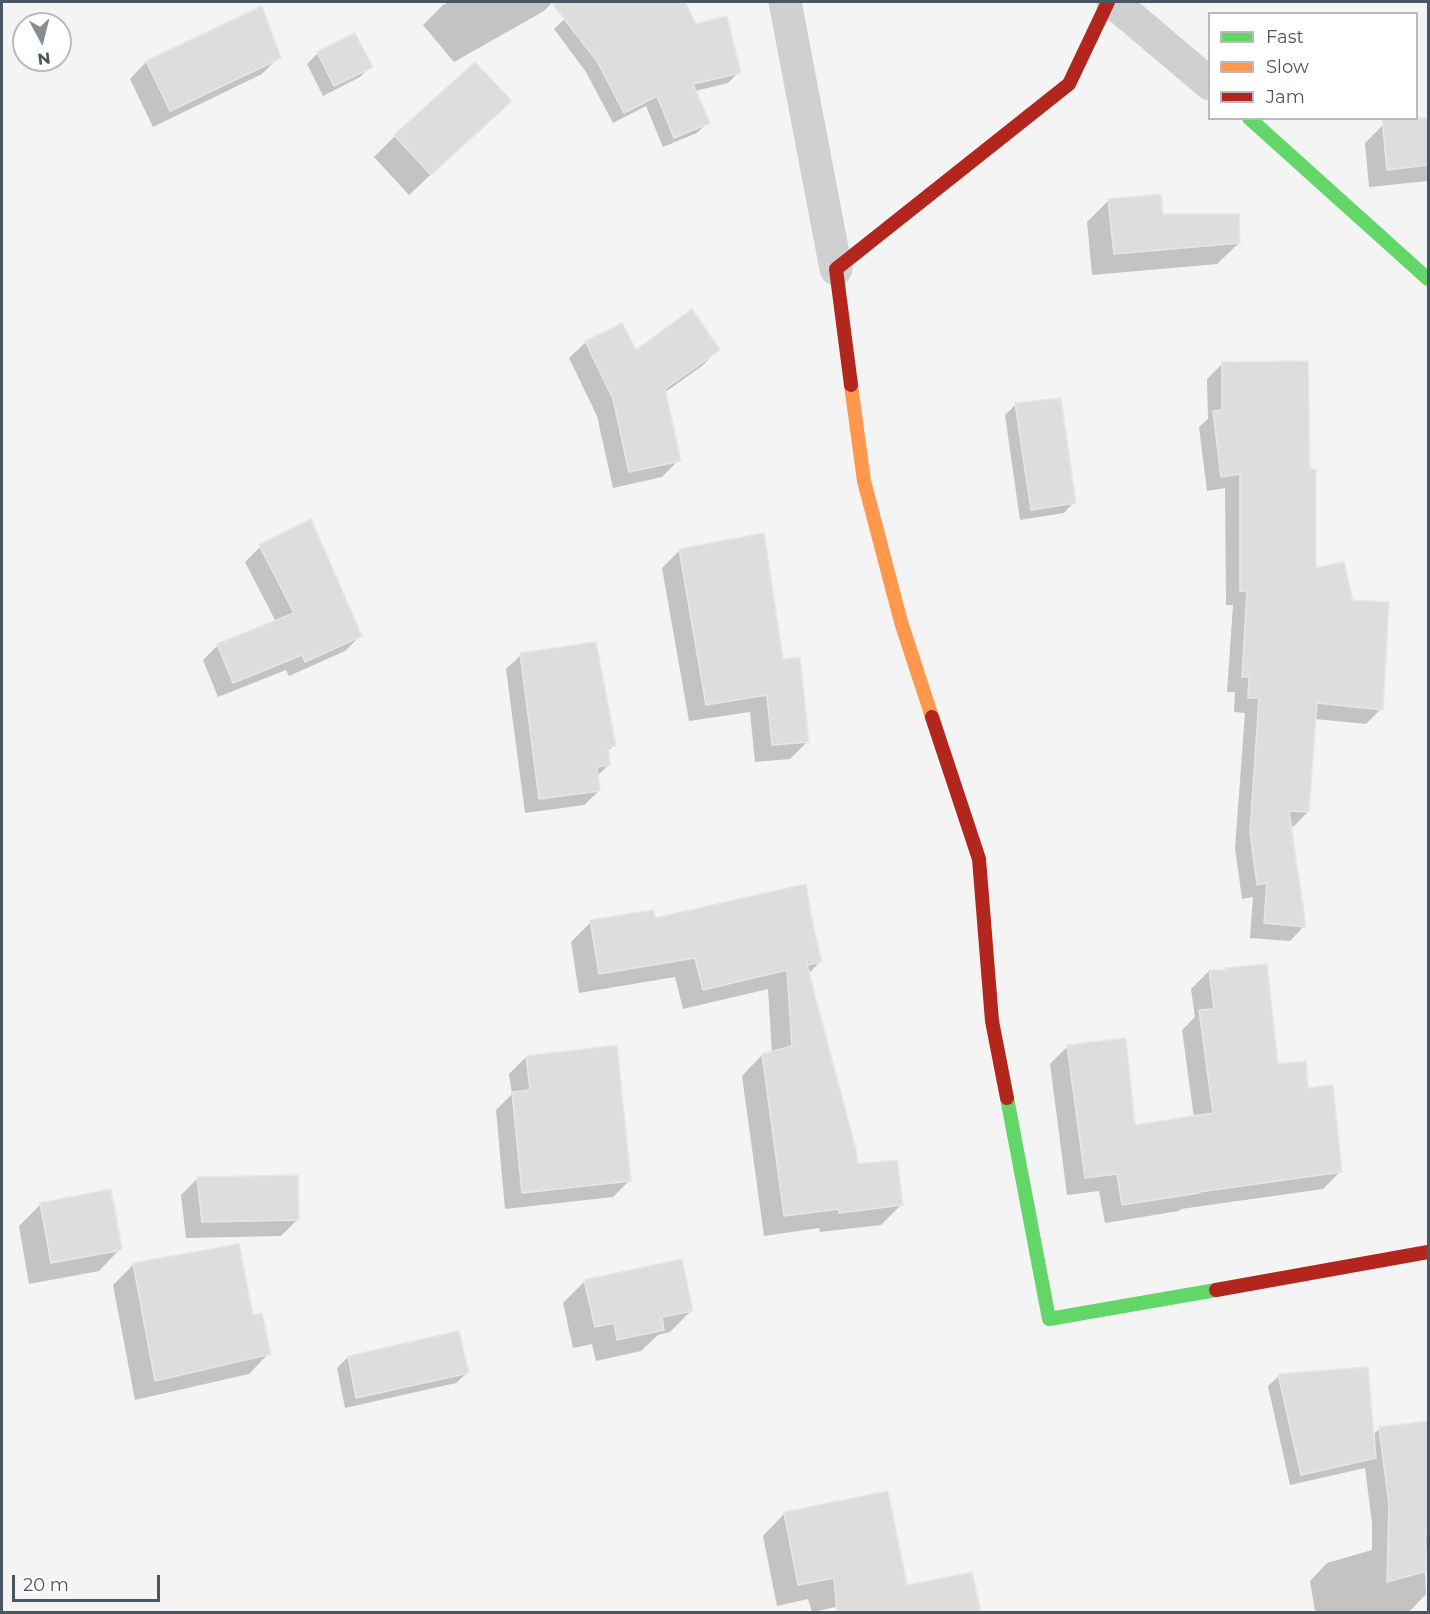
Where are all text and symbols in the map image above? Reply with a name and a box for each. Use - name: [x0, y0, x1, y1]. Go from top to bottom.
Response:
- north arrow: [12, 12, 72, 72]
- legend: [1208, 12, 1418, 120]
- text: Fast: [1266, 26, 1304, 48]
- text: N: [36, 48, 52, 69]
- text: Slow: [1266, 56, 1309, 78]
- text: Jam: [1266, 86, 1305, 108]
- scale bar: [15, 1563, 164, 1601]
- text: 20 m: [23, 1574, 69, 1596]

